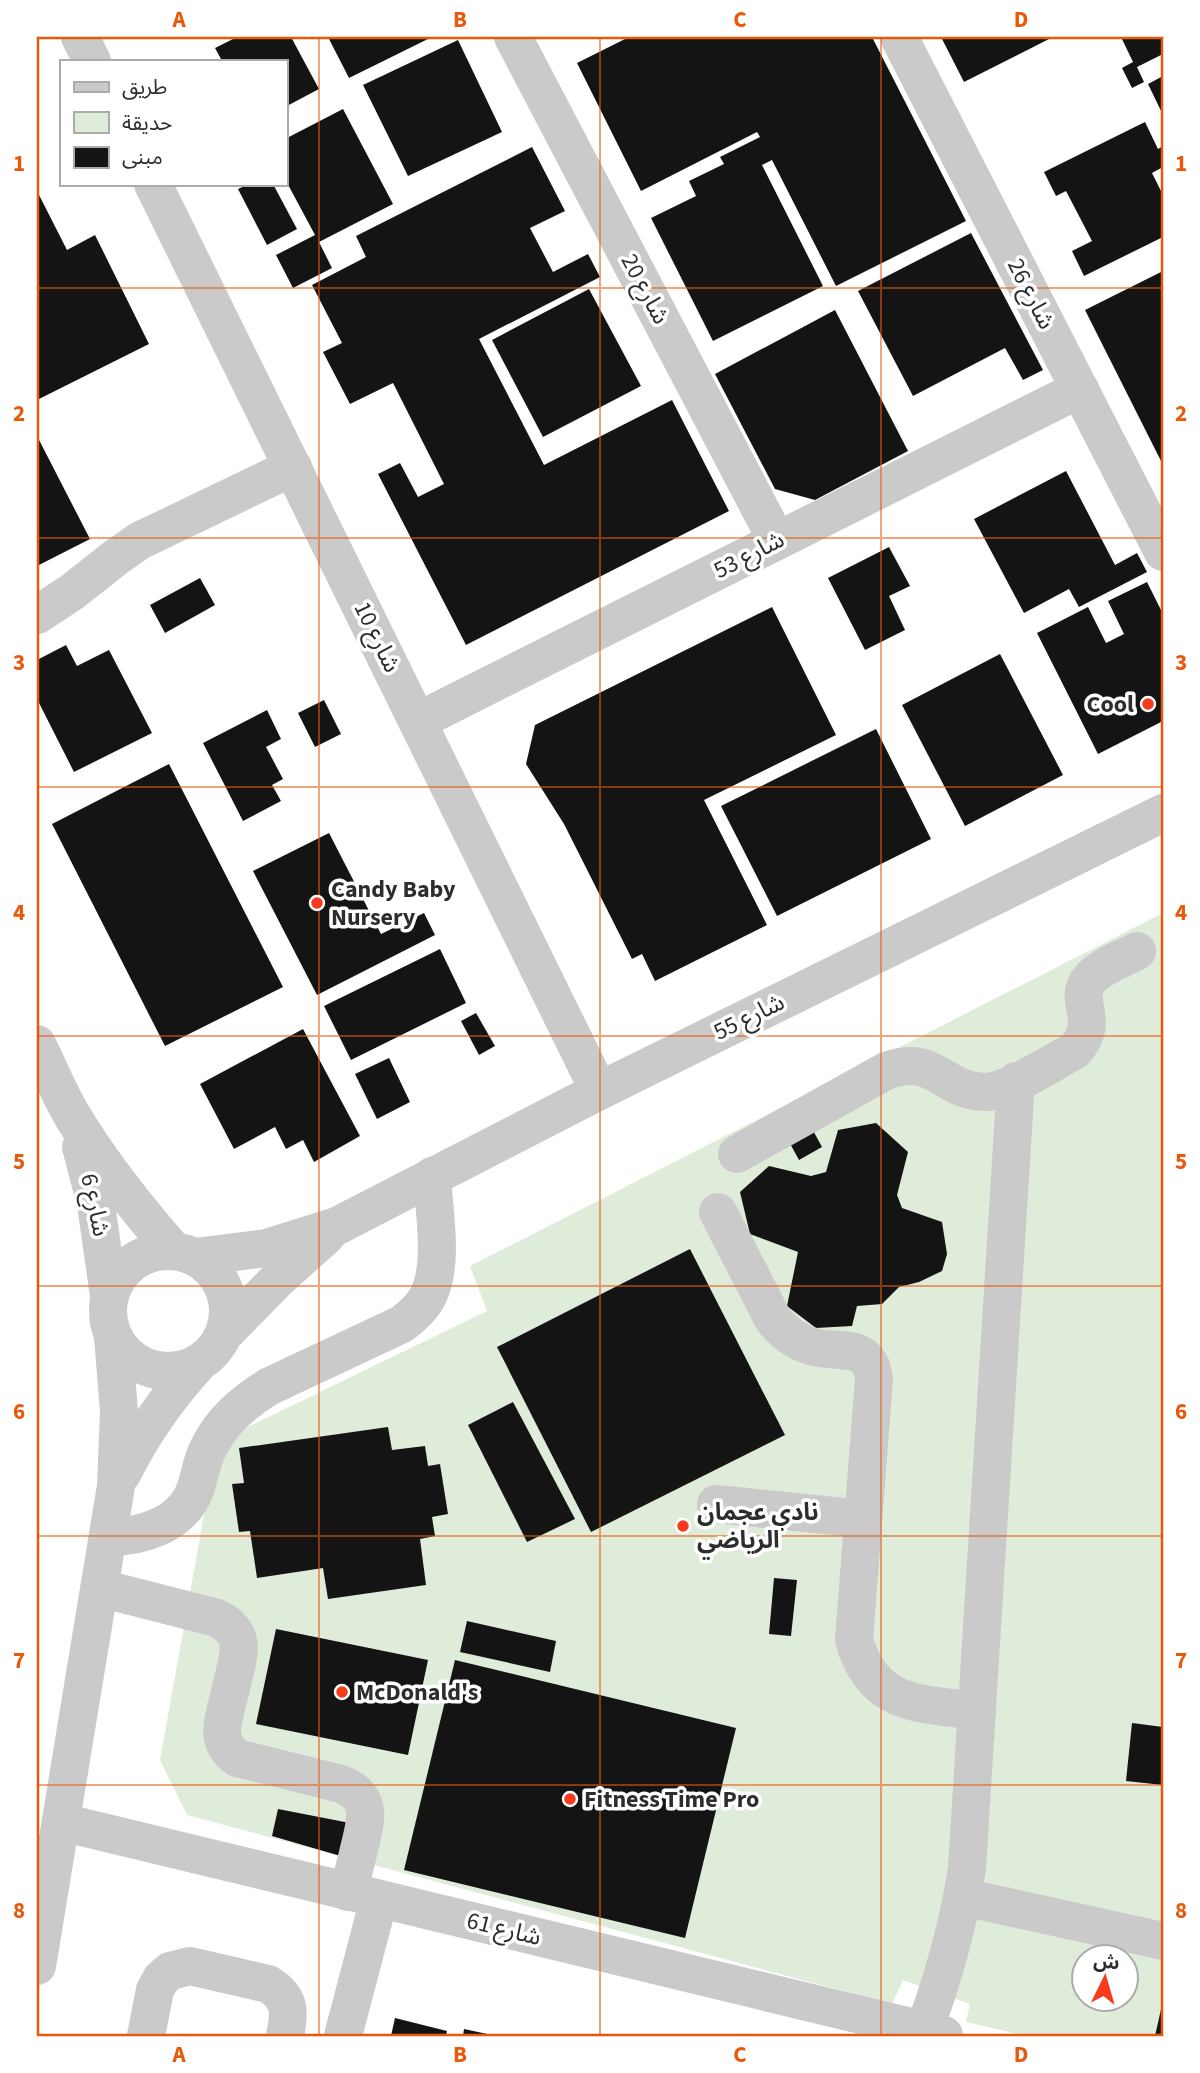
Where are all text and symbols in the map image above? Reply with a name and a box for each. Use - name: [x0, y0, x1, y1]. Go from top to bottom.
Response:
- text: A: [171, 3, 186, 36]
- text: B: [453, 3, 467, 36]
- text: C: [733, 3, 747, 36]
- text: D: [1014, 3, 1028, 36]
- legend: [60, 60, 287, 186]
- text: طريق: [122, 72, 167, 102]
- text: حديقة: [122, 108, 172, 138]
- text: مبنى: [122, 142, 163, 172]
- text: 1: [13, 147, 25, 180]
- text: 1: [1175, 147, 1187, 180]
- street label: شارع 20: [612, 247, 678, 331]
- street label: شارع 26: [998, 252, 1064, 336]
- text: 2: [13, 397, 25, 430]
- text: 2: [1175, 397, 1187, 430]
- street label: شارع 53: [707, 522, 791, 588]
- street label: شارع 10: [345, 595, 409, 679]
- text: 3: [13, 646, 25, 679]
- text: 3: [1175, 646, 1187, 679]
- place label: Cool: [1087, 687, 1134, 722]
- marker: Cool: [1140, 696, 1156, 712]
- place label: Candy Baby Nursery: [331, 872, 456, 935]
- marker: Candy Baby Nursery: [309, 895, 325, 911]
- text: 4: [13, 896, 25, 929]
- text: 4: [1175, 896, 1187, 929]
- street label: شارع 55: [707, 985, 791, 1049]
- text: 5: [13, 1145, 25, 1178]
- text: 5: [1175, 1145, 1187, 1178]
- street label: شارع 6: [71, 1170, 119, 1240]
- text: 6: [13, 1395, 25, 1428]
- text: 6: [1175, 1395, 1187, 1428]
- place label: نادي عجمان الرياضي: [697, 1495, 819, 1559]
- marker: نادي عجمان الرياضي: [675, 1518, 691, 1534]
- text: 7: [13, 1644, 25, 1677]
- text: 7: [1175, 1644, 1187, 1677]
- place label: McDonald's: [356, 1675, 478, 1710]
- marker: McDonald's: [334, 1684, 350, 1700]
- place label: Fitness Time Pro: [584, 1782, 759, 1817]
- marker: Fitness Time Pro: [562, 1791, 578, 1807]
- text: 8: [13, 1894, 25, 1927]
- text: 8: [1175, 1894, 1187, 1927]
- street label: شارع 61: [463, 1903, 545, 1955]
- north arrow: [1070, 1944, 1140, 2014]
- text: ش: [1092, 1948, 1120, 1977]
- text: A: [171, 2038, 186, 2071]
- text: B: [453, 2038, 467, 2071]
- text: C: [733, 2038, 747, 2071]
- text: D: [1014, 2038, 1028, 2071]

